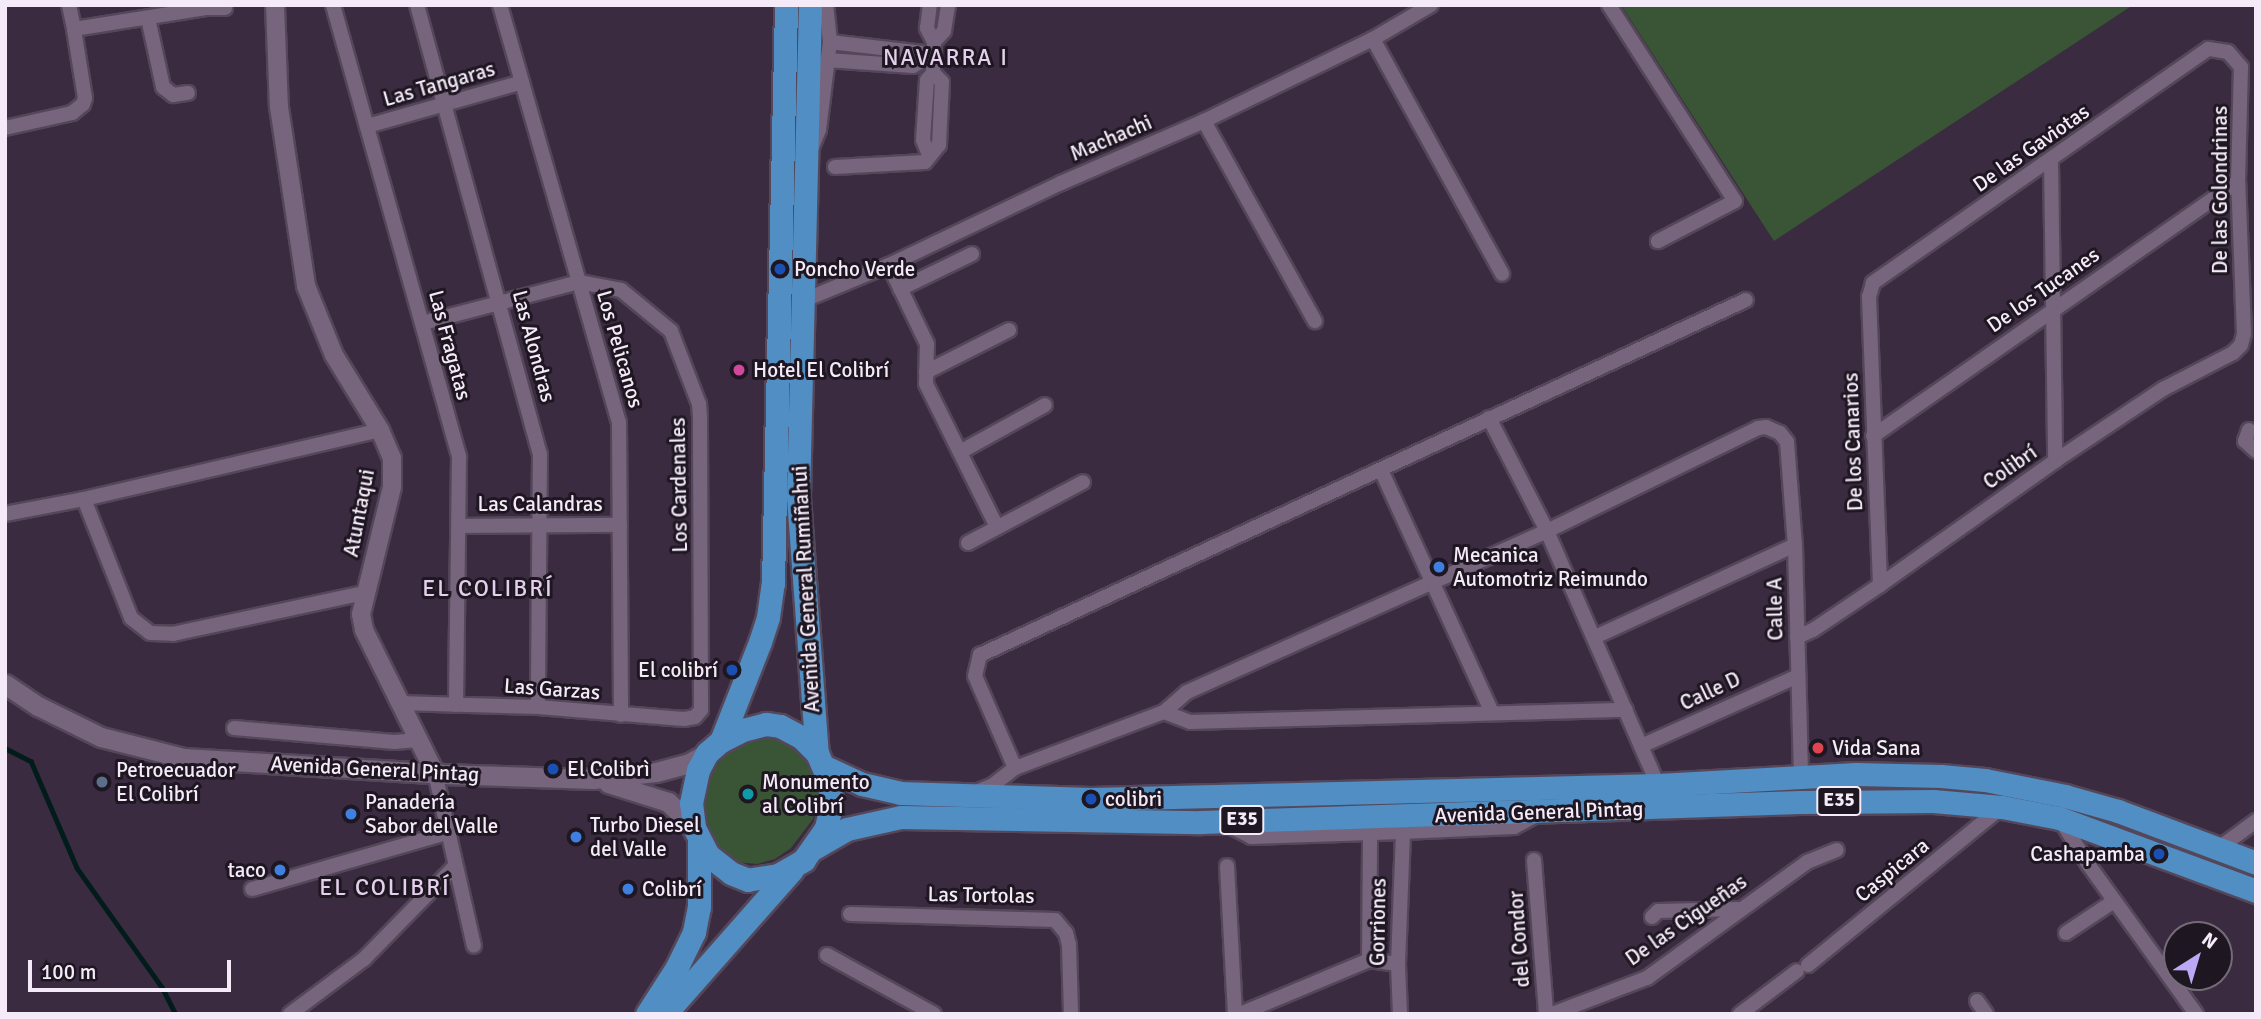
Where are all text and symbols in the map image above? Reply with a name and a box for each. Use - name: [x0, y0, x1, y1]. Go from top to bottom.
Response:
- district label: NAVARRA I: [884, 44, 1008, 72]
- street label: Las Tangaras: [380, 56, 498, 112]
- street label: De las Gaviotas: [1968, 99, 2094, 197]
- street label: De las Golondrinas: [2207, 106, 2233, 274]
- street label: Machachi: [1066, 110, 1156, 166]
- street label: De los Tucanes: [1982, 242, 2104, 338]
- place label: Poncho Verde: [794, 256, 915, 282]
- marker: Poncho Verde: [772, 261, 788, 277]
- street label: Las Fragatas: [423, 287, 477, 403]
- street label: Las Alondras: [507, 287, 561, 405]
- street label: Los Pelicanos: [591, 287, 649, 411]
- place label: Hotel El Colibrí: [753, 357, 889, 383]
- marker: Hotel El Colibrí: [731, 362, 747, 378]
- street label: De los Canarios: [1838, 372, 1868, 512]
- street label: Los Cardenales: [665, 417, 693, 553]
- street label: Colibrí: [1978, 439, 2042, 495]
- street label: Avenida General Rumiñahui: [787, 465, 825, 713]
- street label: Atuntaqui: [338, 467, 380, 559]
- street label: Las Calandras: [477, 491, 603, 517]
- place label: Mecanica Automotriz Reimundo: [1453, 542, 1648, 592]
- marker: Mecanica Automotriz Reimundo: [1431, 559, 1447, 575]
- district label: EL COLIBRÍ: [423, 575, 553, 603]
- street label: Calle A: [1762, 577, 1788, 641]
- place label: El colibrí: [638, 657, 718, 683]
- marker: El colibrí: [724, 662, 740, 678]
- street label: Calle D: [1676, 666, 1744, 716]
- street label: Las Garzas: [503, 673, 601, 705]
- place label: Vida Sana: [1832, 735, 1921, 761]
- marker: Vida Sana: [1810, 740, 1826, 756]
- street label: Avenida General Pintag: [270, 751, 480, 787]
- place label: El Colibrì: [567, 756, 650, 782]
- place label: Petroecuador El Colibrí: [116, 757, 236, 807]
- marker: El Colibrì: [545, 761, 561, 777]
- place label: Monumento al Colibrí: [762, 769, 870, 819]
- marker: Petroecuador El Colibrí: [94, 774, 110, 790]
- marker: Monumento al Colibrí: [740, 786, 756, 802]
- place label: colibri: [1105, 786, 1162, 812]
- road number: E35: [1816, 786, 1862, 816]
- place label: Panadería Sabor del Valle: [365, 789, 498, 839]
- marker: colibri: [1083, 791, 1099, 807]
- street label: Avenida General Pintag: [1434, 796, 1644, 828]
- road number: E35: [1219, 804, 1265, 835]
- marker: Panadería Sabor del Valle: [343, 806, 359, 822]
- place label: Turbo Diesel del Valle: [590, 812, 700, 862]
- marker: Turbo Diesel del Valle: [568, 829, 584, 845]
- street label: Caspicara: [1850, 833, 1934, 907]
- place label: Cashapamba: [2030, 841, 2145, 867]
- marker: Cashapamba: [2151, 846, 2167, 862]
- place label: taco: [227, 857, 266, 883]
- marker: taco: [272, 862, 288, 878]
- street label: De las Cigueñas: [1621, 869, 1751, 971]
- district label: EL COLIBRÍ: [320, 874, 450, 902]
- place label: Colibrí: [642, 876, 702, 902]
- street label: Gorriones: [1365, 878, 1391, 966]
- marker: Colibrí: [620, 881, 636, 897]
- street label: Las Tortolas: [927, 881, 1035, 909]
- street label: del Condor: [1503, 890, 1535, 988]
- north arrow: [2163, 921, 2233, 991]
- text: N: [2197, 927, 2222, 954]
- scale bar: [32, 946, 234, 990]
- text: 100 m: [41, 959, 96, 985]

